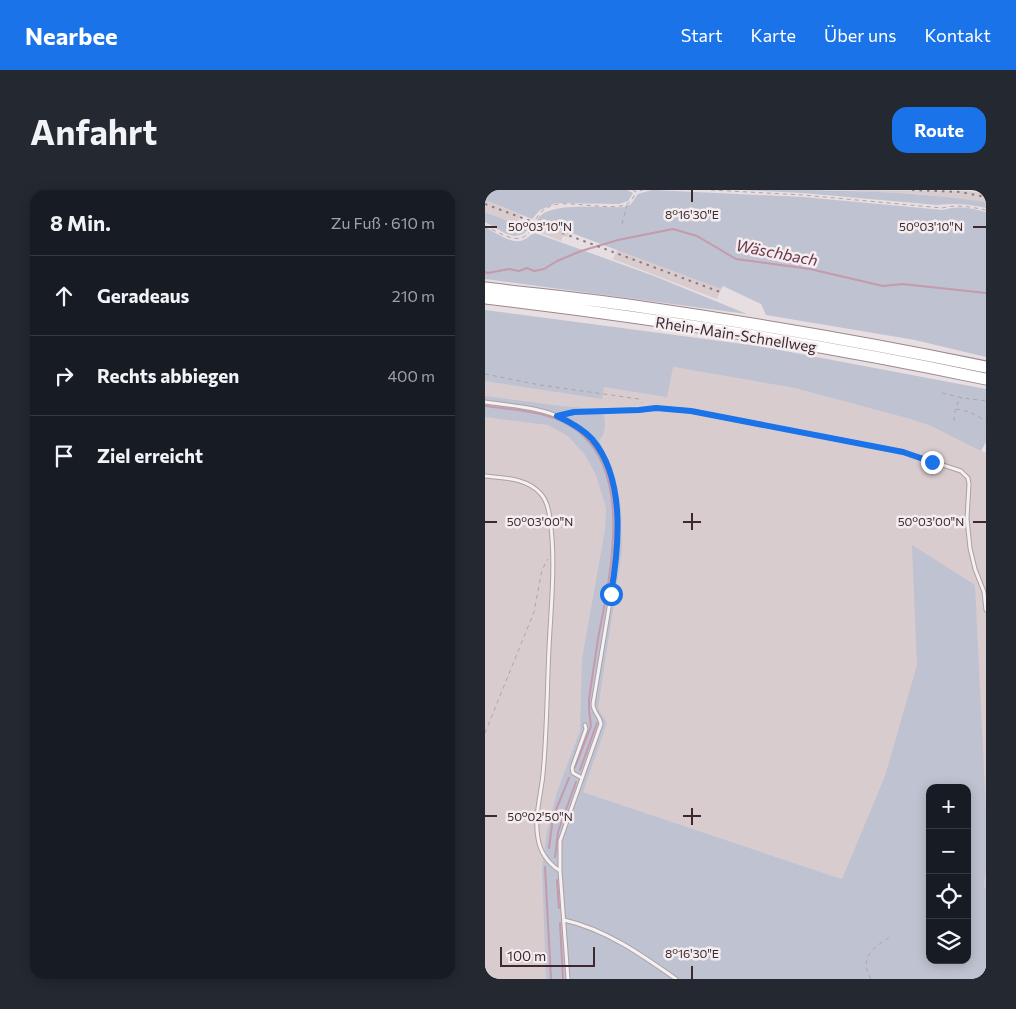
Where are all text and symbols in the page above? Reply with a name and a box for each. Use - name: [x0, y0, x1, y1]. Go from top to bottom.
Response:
- text: Nearbee: [25, 21, 118, 50]
- text: Start: [681, 24, 723, 46]
- text: Karte: [751, 24, 796, 46]
- text: Über uns: [824, 24, 897, 46]
- text: Kontakt: [925, 24, 991, 46]
- button: Route: [892, 107, 986, 153]
- text: Anfahrt: [30, 109, 157, 152]
- text: 8°16'30"E: [665, 207, 719, 221]
- text: 8 Min.: [50, 210, 111, 235]
- text: Zu Fuß · 610 m: [331, 213, 435, 232]
- text: 50°03'10"N: [508, 219, 572, 233]
- text: 50°03'10"N: [899, 219, 963, 233]
- water label: Wäschbach: [734, 235, 820, 269]
- icon: ahead: [50, 282, 78, 310]
- text: Geradeaus: [97, 284, 189, 307]
- text: 210 m: [392, 286, 435, 305]
- street label: Rhein-Main-Schnellweg: [654, 312, 818, 356]
- icon: right: [50, 362, 78, 390]
- text: Rechts abbiegen: [97, 364, 239, 387]
- text: 400 m: [387, 366, 435, 385]
- icon: arrive: [50, 442, 78, 470]
- text: Ziel erreicht: [97, 444, 203, 467]
- route end: [921, 451, 944, 474]
- text: 50°03'00"N: [507, 514, 573, 528]
- text: 50°03'00"N: [898, 514, 964, 528]
- route start: [600, 583, 623, 606]
- map controls: [926, 784, 971, 964]
- button: +: [926, 784, 971, 829]
- text: 50°02'50"N: [507, 809, 573, 823]
- button: −: [926, 829, 971, 874]
- button: locate: [926, 874, 971, 919]
- button: layers: [926, 919, 971, 964]
- scale bar: [500, 944, 595, 967]
- text: 8°16'30"E: [665, 946, 719, 960]
- text: 100 m: [507, 947, 546, 964]

